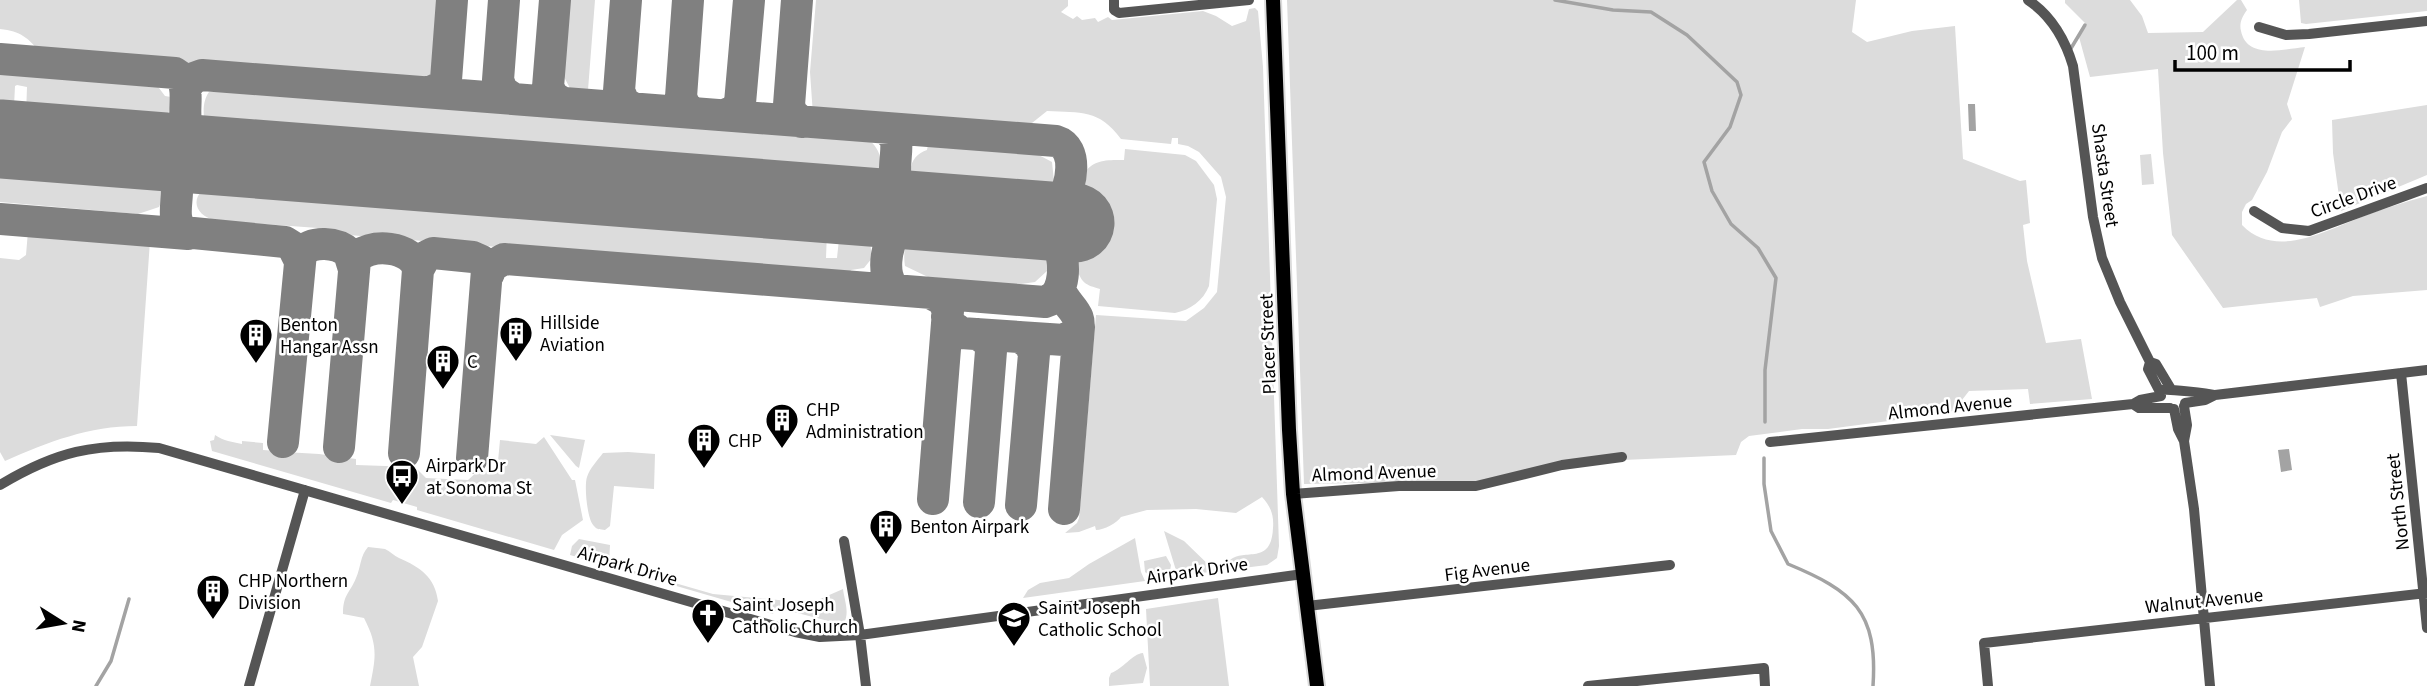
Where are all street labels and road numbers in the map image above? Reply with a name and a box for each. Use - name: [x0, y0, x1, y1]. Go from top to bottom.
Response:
- street label: Shasta Street: [2084, 122, 2125, 229]
- street label: Circle Drive: [2307, 169, 2400, 225]
- street label: Placer Street: [1253, 293, 1284, 395]
- street label: Almond Avenue: [1887, 388, 2013, 427]
- street label: North Street: [2380, 451, 2417, 552]
- street label: Almond Avenue: [1311, 458, 1437, 489]
- street label: Airpark Drive: [575, 539, 681, 594]
- street label: Airpark Drive: [1145, 551, 1250, 592]
- street label: Fig Avenue: [1443, 552, 1532, 589]
- street label: Walnut Avenue: [2144, 582, 2265, 621]

